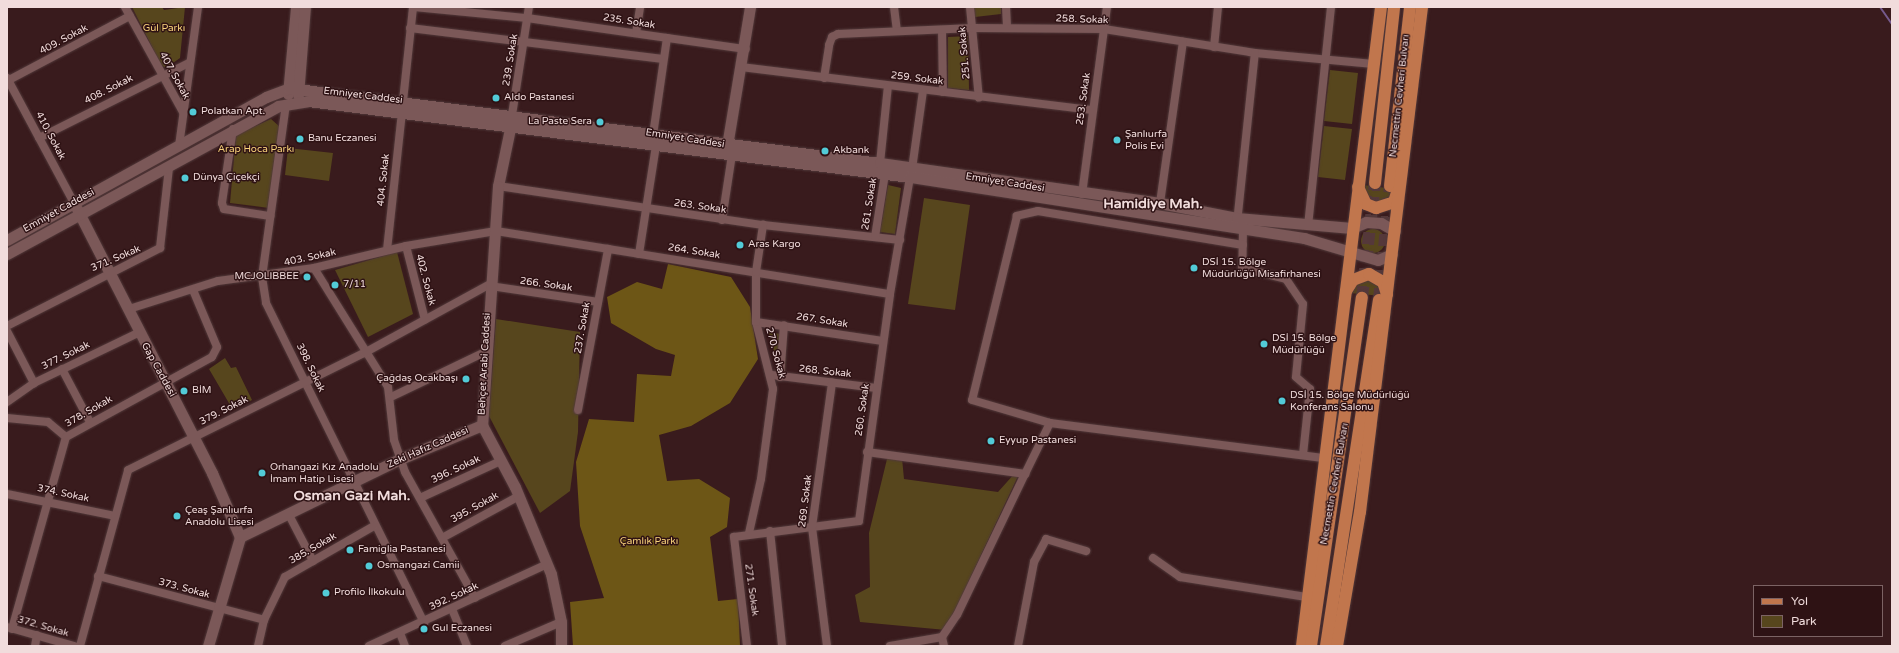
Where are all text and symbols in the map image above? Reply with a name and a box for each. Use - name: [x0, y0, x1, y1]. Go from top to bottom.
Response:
- street label: 235. Sokak: [602, 12, 656, 32]
- street label: 258. Sokak: [1055, 13, 1109, 27]
- street label: 409. Sokak: [38, 22, 90, 58]
- park label: Gül Parkı: [143, 23, 185, 35]
- street label: 251. Sokak: [957, 26, 973, 80]
- street label: 239. Sokak: [501, 33, 521, 87]
- street label: Necmettin Cevheri Bulvarı: [1388, 34, 1412, 158]
- street label: 407. Sokak: [156, 50, 192, 102]
- street label: 259. Sokak: [890, 70, 944, 88]
- street label: 253. Sokak: [1074, 72, 1094, 126]
- street label: 408. Sokak: [83, 73, 135, 107]
- street label: Emniyet Caddesi: [323, 85, 403, 107]
- place label: Aldo Pastanesi: [504, 92, 574, 104]
- marker: Aldo Pastanesi: [491, 93, 501, 103]
- place label: Polatkan Apt.: [201, 106, 265, 118]
- marker: Polatkan Apt.: [188, 107, 198, 117]
- street label: 410. Sokak: [32, 110, 68, 162]
- place label: La Paste Sera: [528, 116, 592, 128]
- marker: La Paste Sera: [595, 117, 605, 127]
- street label: Emniyet Caddesi: [645, 127, 725, 151]
- place label: Şanlıurfa Polis Evi: [1125, 128, 1167, 152]
- place label: Banu Eczanesi: [308, 133, 376, 145]
- marker: Banu Eczanesi: [295, 134, 305, 144]
- marker: Şanlıurfa Polis Evi: [1112, 135, 1122, 145]
- park label: Arap Hoca Parkı: [218, 144, 294, 156]
- place label: Akbank: [833, 145, 869, 157]
- marker: Akbank: [820, 146, 830, 156]
- street label: 404. Sokak: [375, 153, 393, 207]
- street label: Emniyet Caddesi: [965, 171, 1045, 195]
- place label: Dünya Çiçekçi: [193, 172, 260, 184]
- marker: Dünya Çiçekçi: [180, 173, 190, 183]
- street label: 261. Sokak: [860, 177, 880, 231]
- street label: Emniyet Caddesi: [21, 186, 97, 236]
- district label: Hamidiye Mah.: [1103, 196, 1203, 212]
- street label: 263. Sokak: [673, 197, 727, 217]
- place label: Aras Kargo: [748, 239, 801, 251]
- marker: Aras Kargo: [735, 240, 745, 250]
- street label: 264. Sokak: [667, 242, 721, 262]
- street label: 371. Sokak: [89, 243, 143, 275]
- street label: 403. Sokak: [283, 247, 337, 269]
- street label: 402. Sokak: [412, 253, 438, 307]
- place label: DSİ 15. Bölge Müdürlüğü Misafirhanesi: [1202, 256, 1321, 280]
- marker: DSİ 15. Bölge Müdürlüğü Misafirhanesi: [1189, 263, 1199, 273]
- place label: MCJOLIBBEE: [234, 271, 299, 283]
- marker: MCJOLIBBEE: [302, 272, 312, 282]
- street label: 266. Sokak: [519, 275, 573, 295]
- place label: 7/11: [343, 279, 366, 291]
- marker: 7/11: [330, 280, 340, 290]
- street label: 237. Sokak: [573, 301, 593, 355]
- street label: 267. Sokak: [795, 311, 849, 331]
- street label: Behçet Arabi Caddesi: [476, 313, 494, 415]
- street label: 270. Sokak: [762, 326, 788, 380]
- place label: DSİ 15. Bölge Müdürlüğü: [1272, 332, 1336, 356]
- street label: 377. Sokak: [40, 339, 92, 373]
- marker: DSİ 15. Bölge Müdürlüğü: [1259, 339, 1269, 349]
- street label: Gap Caddesi: [138, 341, 178, 399]
- street label: 398. Sokak: [293, 342, 327, 394]
- street label: 268. Sokak: [798, 363, 852, 381]
- place label: Çağdaş Ocakbaşı: [376, 373, 458, 385]
- marker: Çağdaş Ocakbaşı: [461, 374, 471, 384]
- street label: 260. Sokak: [853, 383, 873, 437]
- place label: BİM: [192, 385, 211, 397]
- marker: BİM: [179, 386, 189, 396]
- place label: DSİ 15. Bölge Müdürlüğü Konferans Salonu: [1290, 389, 1410, 412]
- street label: 378. Sokak: [63, 394, 115, 430]
- street label: 379. Sokak: [198, 394, 250, 428]
- marker: DSİ 15. Bölge Müdürlüğü Konferans Salonu: [1277, 396, 1287, 406]
- street label: Necmettin Cevheri Bulvarı: [1318, 422, 1352, 546]
- street label: Zeki Hafız Caddesi: [386, 425, 470, 471]
- place label: Eyyup Pastanesi: [999, 435, 1076, 447]
- marker: Eyyup Pastanesi: [986, 436, 996, 446]
- street label: 396. Sokak: [430, 453, 482, 487]
- place label: Orhangazi Kız Anadolu İmam Hatip Lisesi: [270, 461, 379, 484]
- marker: Orhangazi Kız Anadolu İmam Hatip Lisesi: [257, 468, 267, 478]
- street label: 269. Sokak: [797, 474, 815, 528]
- street label: 374. Sokak: [36, 483, 90, 505]
- district label: Osman Gazi Mah.: [293, 488, 411, 504]
- street label: 395. Sokak: [449, 490, 501, 526]
- place label: Çeaş Şanlıurfa Anadolu Lisesi: [185, 504, 254, 528]
- marker: Çeaş Şanlıurfa Anadolu Lisesi: [172, 511, 182, 521]
- street label: 385. Sokak: [287, 531, 339, 567]
- park label: Çamlık Parkı: [620, 536, 678, 548]
- place label: Famiglia Pastanesi: [358, 544, 445, 556]
- marker: Famiglia Pastanesi: [345, 545, 355, 555]
- place label: Osmangazi Camii: [377, 560, 459, 572]
- marker: Osmangazi Camii: [364, 561, 374, 571]
- street label: 271. Sokak: [741, 563, 761, 617]
- street label: 373. Sokak: [157, 576, 211, 602]
- street label: 392. Sokak: [428, 580, 480, 614]
- legend: [1753, 585, 1883, 637]
- place label: Profilo İlkokulu: [334, 587, 405, 599]
- marker: Profilo İlkokulu: [321, 588, 331, 598]
- text: Yol: [1791, 594, 1808, 608]
- street label: 372. Sokak: [16, 614, 70, 640]
- text: Park: [1791, 614, 1817, 628]
- place label: Gul Eczanesi: [432, 623, 492, 635]
- marker: Gul Eczanesi: [419, 624, 429, 634]

